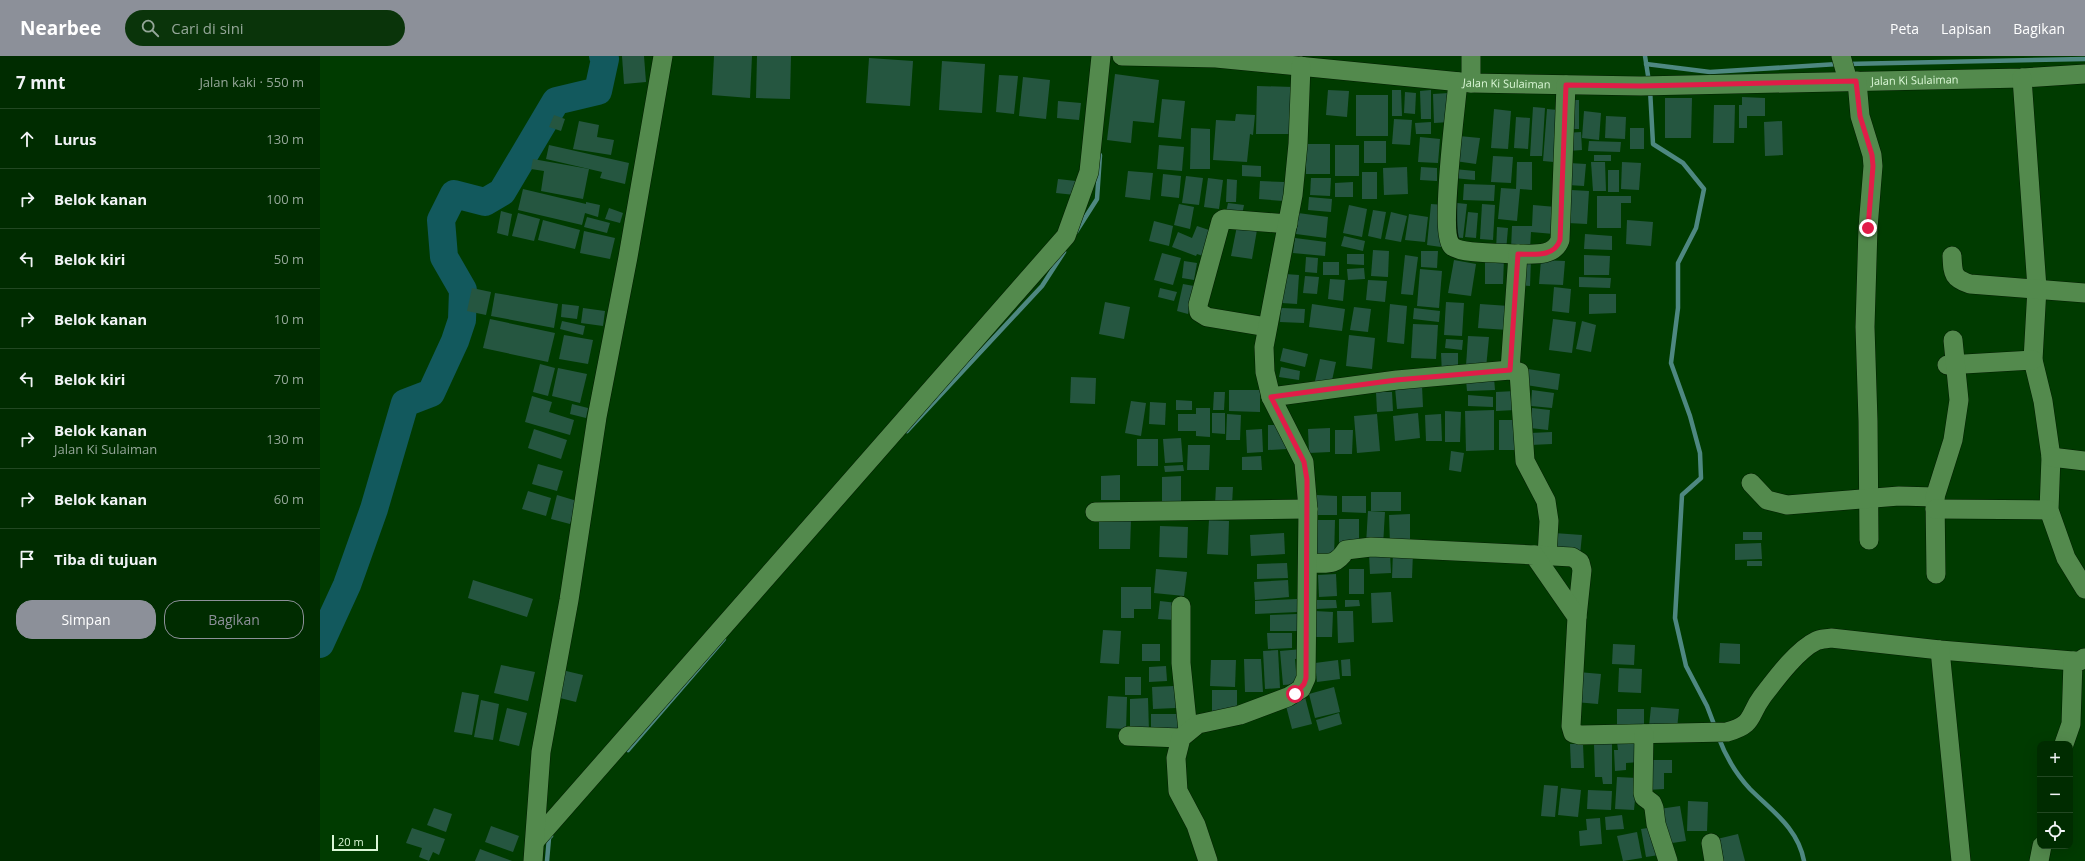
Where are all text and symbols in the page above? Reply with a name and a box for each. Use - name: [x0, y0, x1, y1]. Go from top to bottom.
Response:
- search box: [125, 10, 405, 46]
- text: Nearbee: [20, 15, 101, 41]
- icon: search: [139, 17, 161, 39]
- text: Cari di sini: [171, 18, 244, 38]
- text: Peta: [1890, 19, 1919, 38]
- text: Lapisan: [1941, 19, 1991, 38]
- text: Bagikan: [2013, 19, 2065, 38]
- text: 7 mnt: [16, 71, 65, 94]
- street label: Jalan Ki Sulaiman: [1870, 71, 1959, 88]
- text: Jalan kaki · 550 m: [199, 73, 304, 91]
- street label: Jalan Ki Sulaiman: [1461, 74, 1551, 91]
- icon: ahead: [16, 128, 38, 150]
- text: Lurus: [54, 129, 96, 149]
- text: 130 m: [266, 130, 304, 148]
- icon: right: [16, 188, 38, 210]
- text: Belok kanan: [54, 189, 147, 209]
- text: 100 m: [266, 190, 304, 208]
- route end: [1859, 219, 1877, 237]
- icon: left: [16, 248, 38, 270]
- text: Belok kiri: [54, 249, 125, 269]
- text: 50 m: [274, 250, 304, 268]
- icon: right: [16, 308, 38, 330]
- text: Belok kanan: [54, 309, 147, 329]
- text: 10 m: [274, 310, 304, 328]
- icon: left: [16, 368, 38, 390]
- text: Belok kiri: [54, 369, 125, 389]
- text: 70 m: [274, 370, 304, 388]
- text: Belok kanan: [54, 420, 147, 440]
- icon: right: [16, 428, 38, 450]
- text: 130 m: [266, 430, 304, 448]
- text: Jalan Ki Sulaiman: [54, 440, 157, 458]
- icon: right: [16, 488, 38, 510]
- text: Belok kanan: [54, 489, 147, 509]
- text: 60 m: [274, 490, 304, 508]
- icon: arrive: [16, 548, 38, 570]
- text: Tiba di tujuan: [54, 549, 157, 569]
- button: Simpan: [16, 600, 156, 639]
- button: Bagikan: [164, 600, 304, 639]
- route start: [1286, 685, 1304, 703]
- map controls: [2037, 741, 2073, 849]
- button: +: [2037, 741, 2073, 777]
- button: −: [2037, 777, 2073, 813]
- button: locate: [2037, 813, 2073, 849]
- scale bar: [332, 833, 378, 852]
- text: 20 m: [338, 834, 364, 849]

